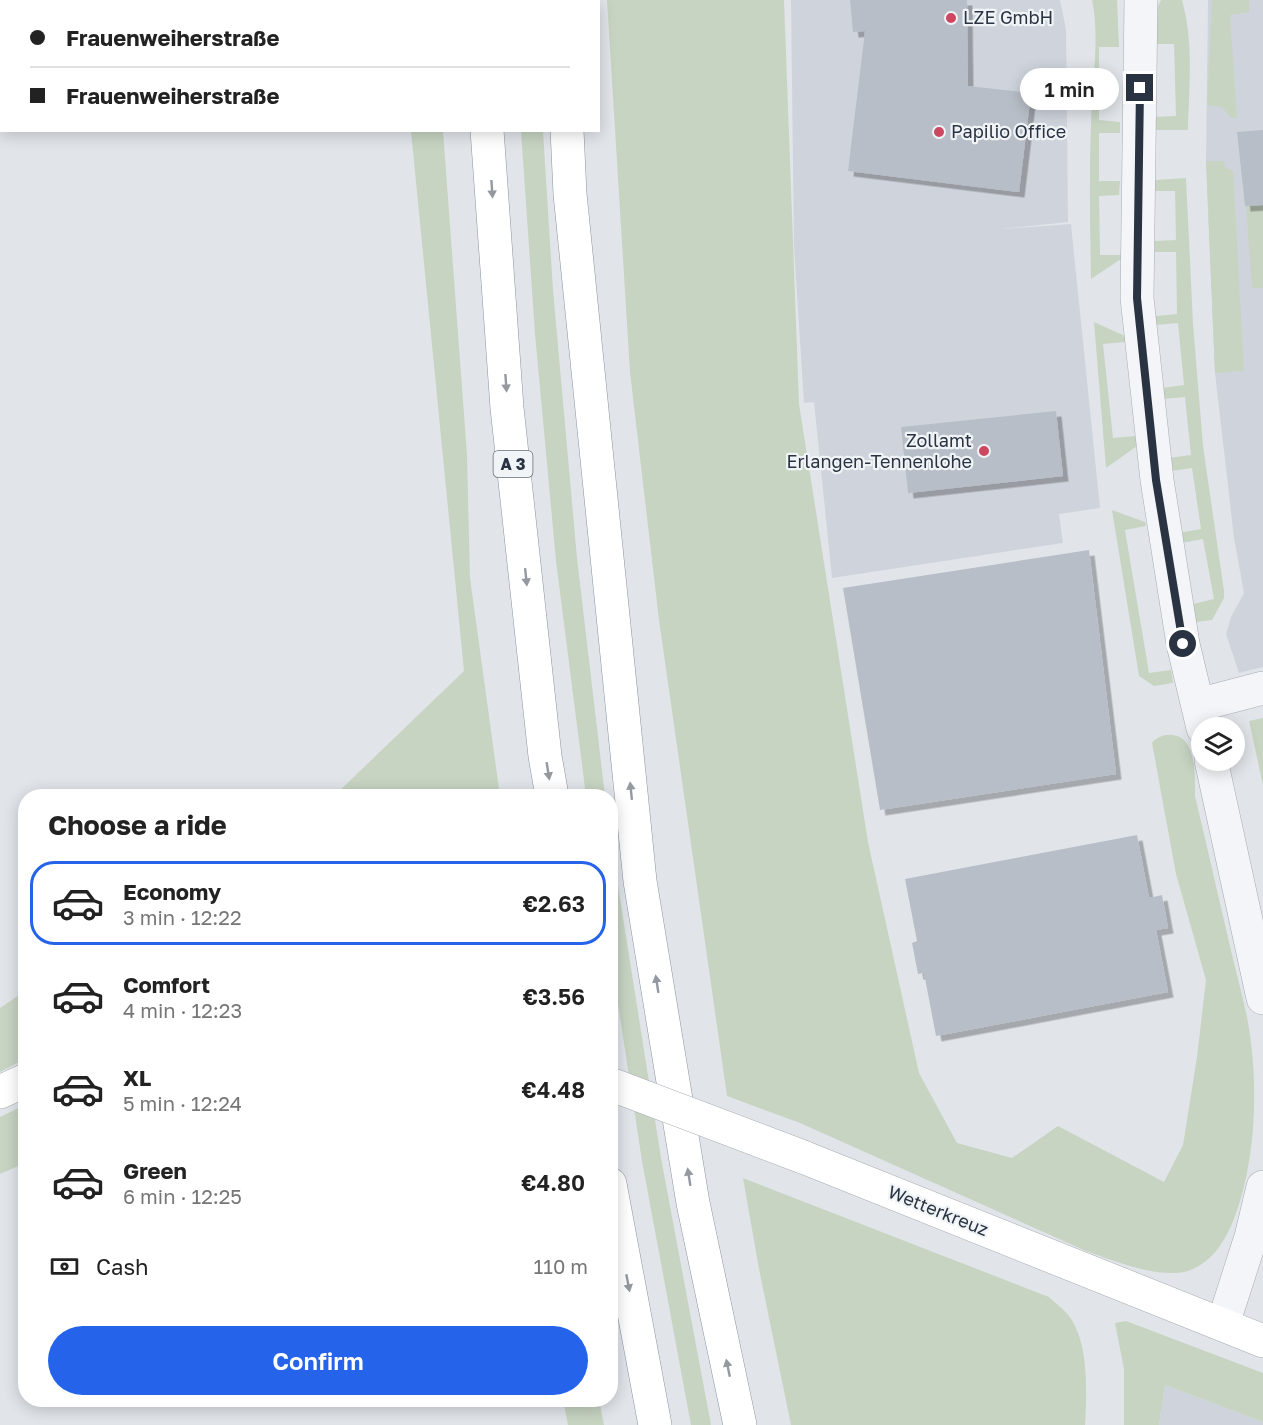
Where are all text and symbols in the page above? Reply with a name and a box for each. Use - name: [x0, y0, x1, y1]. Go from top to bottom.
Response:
- place label: LZE GmbH: [963, 6, 1053, 28]
- marker: LZE GmbH: [944, 11, 958, 25]
- text: Frauenweiherstraße: [66, 24, 279, 51]
- callout: 1 min: [1020, 67, 1119, 109]
- route end: [1126, 74, 1153, 101]
- text: 1 min: [1044, 77, 1095, 101]
- text: Frauenweiherstraße: [66, 82, 279, 109]
- place label: Papilio Office: [951, 120, 1066, 142]
- marker: Papilio Office: [932, 125, 946, 139]
- one-way arrow: [487, 179, 496, 198]
- one-way arrow: [501, 374, 510, 393]
- place label: Zollamt Erlangen-Tennenlohe: [787, 429, 972, 472]
- marker: Zollamt Erlangen-Tennenlohe: [977, 444, 991, 458]
- road number: A 3: [494, 451, 532, 477]
- one-way arrow: [521, 568, 531, 587]
- route start: [1169, 630, 1196, 657]
- map controls: [1191, 717, 1245, 771]
- button: layers: [1191, 717, 1245, 771]
- one-way arrow: [543, 762, 552, 781]
- one-way arrow: [626, 782, 636, 801]
- text: Choose a ride: [48, 809, 227, 841]
- icon: car: [51, 876, 105, 930]
- text: Economy: [123, 878, 221, 905]
- text: €2.63: [523, 890, 585, 917]
- text: 3 min · 12:22: [123, 905, 242, 929]
- icon: car: [51, 969, 105, 1023]
- text: Comfort: [123, 971, 210, 998]
- one-way arrow: [652, 975, 661, 994]
- text: €3.56: [523, 983, 585, 1010]
- text: 4 min · 12:23: [123, 998, 242, 1022]
- icon: car: [51, 1062, 105, 1116]
- text: XL: [123, 1064, 151, 1091]
- text: €4.48: [522, 1076, 585, 1103]
- text: 5 min · 12:24: [123, 1091, 242, 1115]
- icon: car: [51, 1155, 105, 1209]
- text: Green: [123, 1157, 187, 1184]
- one-way arrow: [684, 1167, 693, 1186]
- text: €4.80: [521, 1169, 585, 1196]
- street label: Wetterkreuz: [885, 1180, 992, 1240]
- text: 6 min · 12:25: [123, 1184, 242, 1208]
- icon: cash: [48, 1250, 81, 1283]
- text: Cash: [96, 1253, 149, 1280]
- text: 110 m: [534, 1254, 588, 1278]
- one-way arrow: [624, 1274, 633, 1293]
- button: Confirm: [48, 1326, 588, 1395]
- one-way arrow: [723, 1358, 732, 1377]

